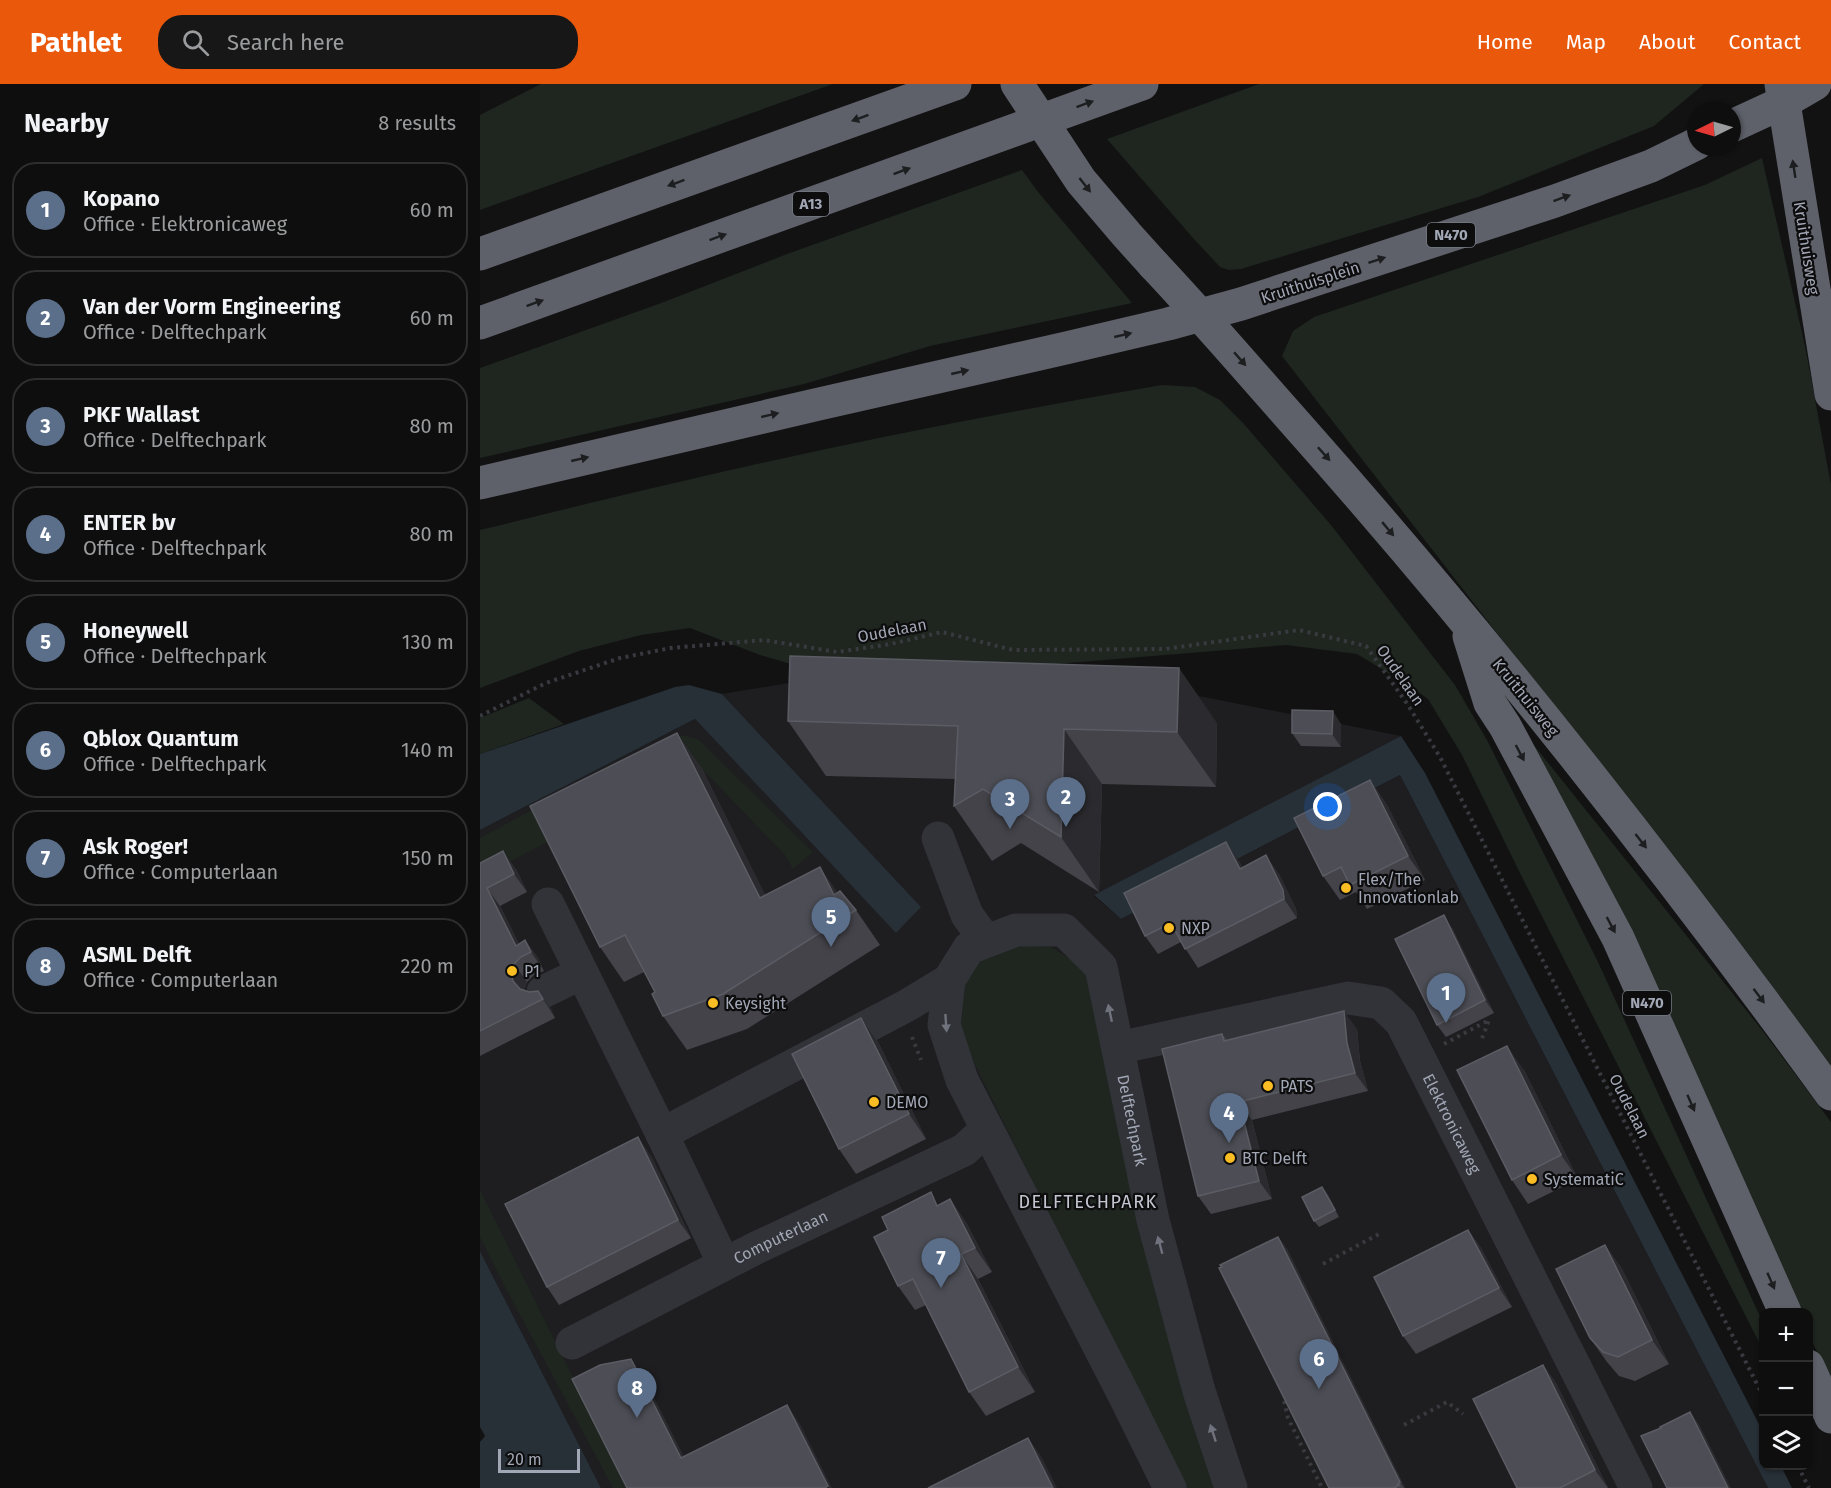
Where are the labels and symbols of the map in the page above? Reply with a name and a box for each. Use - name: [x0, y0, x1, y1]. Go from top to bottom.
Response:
- one-way arrow: [1076, 99, 1094, 109]
- north arrow: [1687, 102, 1741, 156]
- one-way arrow: [851, 113, 869, 123]
- one-way arrow: [1790, 160, 1799, 179]
- one-way arrow: [893, 165, 911, 175]
- one-way arrow: [1078, 177, 1091, 193]
- one-way arrow: [667, 179, 685, 189]
- road number: A13: [793, 192, 829, 216]
- one-way arrow: [1553, 193, 1571, 203]
- street label: Kruithuisweg: [1790, 200, 1823, 297]
- road number: N470: [1427, 223, 1475, 247]
- one-way arrow: [710, 232, 728, 242]
- one-way arrow: [1368, 255, 1386, 264]
- street label: Kruithuisplein: [1258, 258, 1362, 307]
- one-way arrow: [526, 298, 544, 308]
- one-way arrow: [1114, 330, 1133, 339]
- one-way arrow: [1233, 351, 1246, 366]
- one-way arrow: [951, 367, 970, 376]
- one-way arrow: [761, 410, 780, 419]
- one-way arrow: [1317, 447, 1331, 462]
- one-way arrow: [571, 454, 589, 464]
- one-way arrow: [1381, 521, 1394, 536]
- street label: Oudelaan: [856, 614, 928, 646]
- street label: Oudelaan: [1373, 641, 1428, 709]
- street label: Kruithuisweg: [1489, 655, 1563, 740]
- one-way arrow: [1515, 745, 1524, 762]
- pin: 2: [1046, 778, 1086, 827]
- pin: 3: [990, 780, 1030, 829]
- your location: [1313, 792, 1342, 821]
- one-way arrow: [1634, 833, 1646, 848]
- place label: Flex/The Innovationlab: [1358, 870, 1459, 907]
- marker: Flex/The Innovationlab: [1339, 881, 1353, 895]
- pin: 5: [812, 898, 850, 947]
- one-way arrow: [1606, 917, 1616, 934]
- place label: NXP: [1181, 919, 1210, 938]
- marker: NXP: [1162, 921, 1176, 935]
- place label: P1: [524, 962, 540, 981]
- marker: P1: [505, 964, 519, 978]
- pin: 1: [1426, 974, 1466, 1023]
- one-way arrow: [1753, 987, 1765, 1003]
- road number: N470: [1623, 991, 1671, 1015]
- place label: Keysight: [725, 994, 786, 1013]
- marker: Keysight: [706, 996, 720, 1010]
- one-way arrow: [1105, 1003, 1114, 1022]
- one-way arrow: [941, 1013, 950, 1032]
- street label: Elektronicaweg: [1419, 1071, 1485, 1177]
- street label: Oudelaan: [1605, 1071, 1654, 1142]
- street label: Delftechpark: [1113, 1073, 1151, 1169]
- place label: PATS: [1280, 1077, 1314, 1096]
- marker: PATS: [1261, 1079, 1275, 1093]
- place label: DEMO: [886, 1093, 928, 1112]
- pin: 4: [1210, 1094, 1248, 1143]
- marker: DEMO: [867, 1095, 881, 1109]
- one-way arrow: [1687, 1095, 1696, 1112]
- place label: BTC Delft: [1242, 1149, 1307, 1168]
- marker: BTC Delft: [1223, 1151, 1237, 1165]
- place label: SystematiC: [1544, 1170, 1624, 1189]
- marker: SystematiC: [1525, 1172, 1539, 1186]
- district label: DELFTECHPARK: [1018, 1191, 1158, 1213]
- street label: Computerlaan: [730, 1207, 831, 1268]
- one-way arrow: [1155, 1236, 1164, 1254]
- pin: 7: [922, 1238, 960, 1288]
- one-way arrow: [1766, 1273, 1775, 1290]
- pin: 6: [1300, 1340, 1338, 1389]
- pin: 8: [618, 1368, 656, 1418]
- one-way arrow: [1208, 1423, 1217, 1441]
- scale bar: [498, 1446, 580, 1474]

